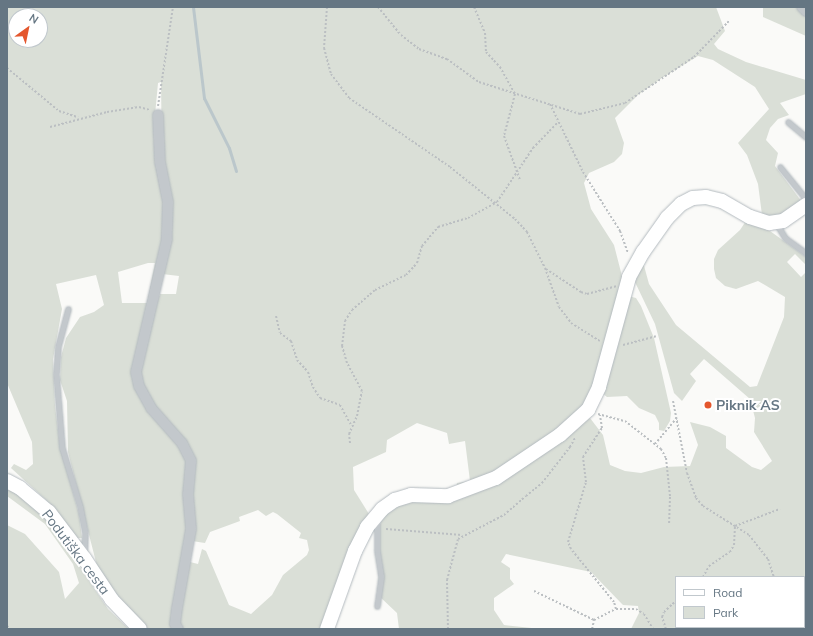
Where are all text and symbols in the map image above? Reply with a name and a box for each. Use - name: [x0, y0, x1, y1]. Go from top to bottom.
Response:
- north arrow: [8, 8, 48, 48]
- text: N: [27, 11, 41, 27]
- place label: Piknik AS: [716, 397, 780, 413]
- marker: Piknik AS: [703, 400, 713, 410]
- street label: Podutiška cesta: [39, 506, 113, 598]
- legend: [675, 576, 805, 628]
- text: Road: [713, 585, 742, 600]
- text: Park: [713, 605, 738, 620]

